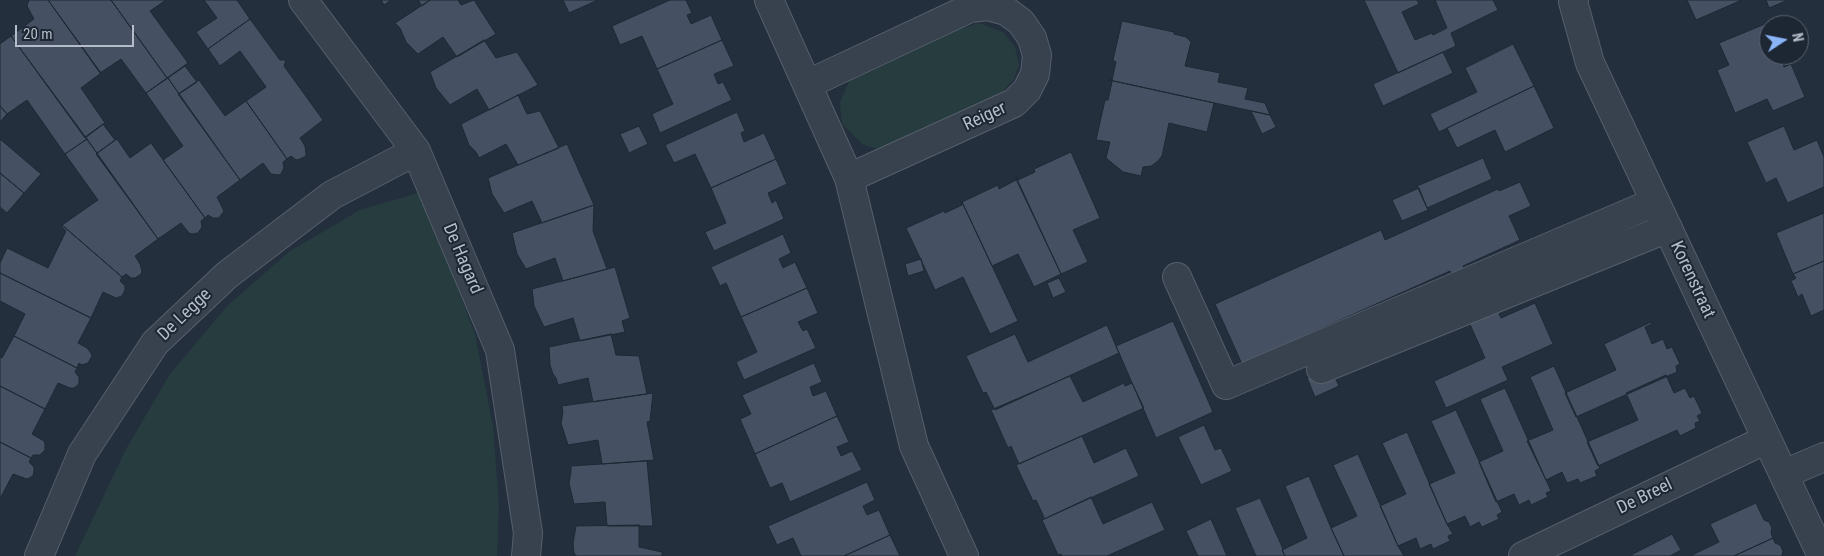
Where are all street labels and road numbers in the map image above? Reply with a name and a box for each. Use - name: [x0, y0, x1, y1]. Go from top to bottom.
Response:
- street label: Reiger: [960, 98, 1010, 136]
- street label: De Hagard: [438, 221, 486, 297]
- street label: Korenstraat: [1665, 238, 1719, 322]
- street label: De Legge: [154, 284, 216, 346]
- street label: De Breel: [1614, 474, 1676, 520]

